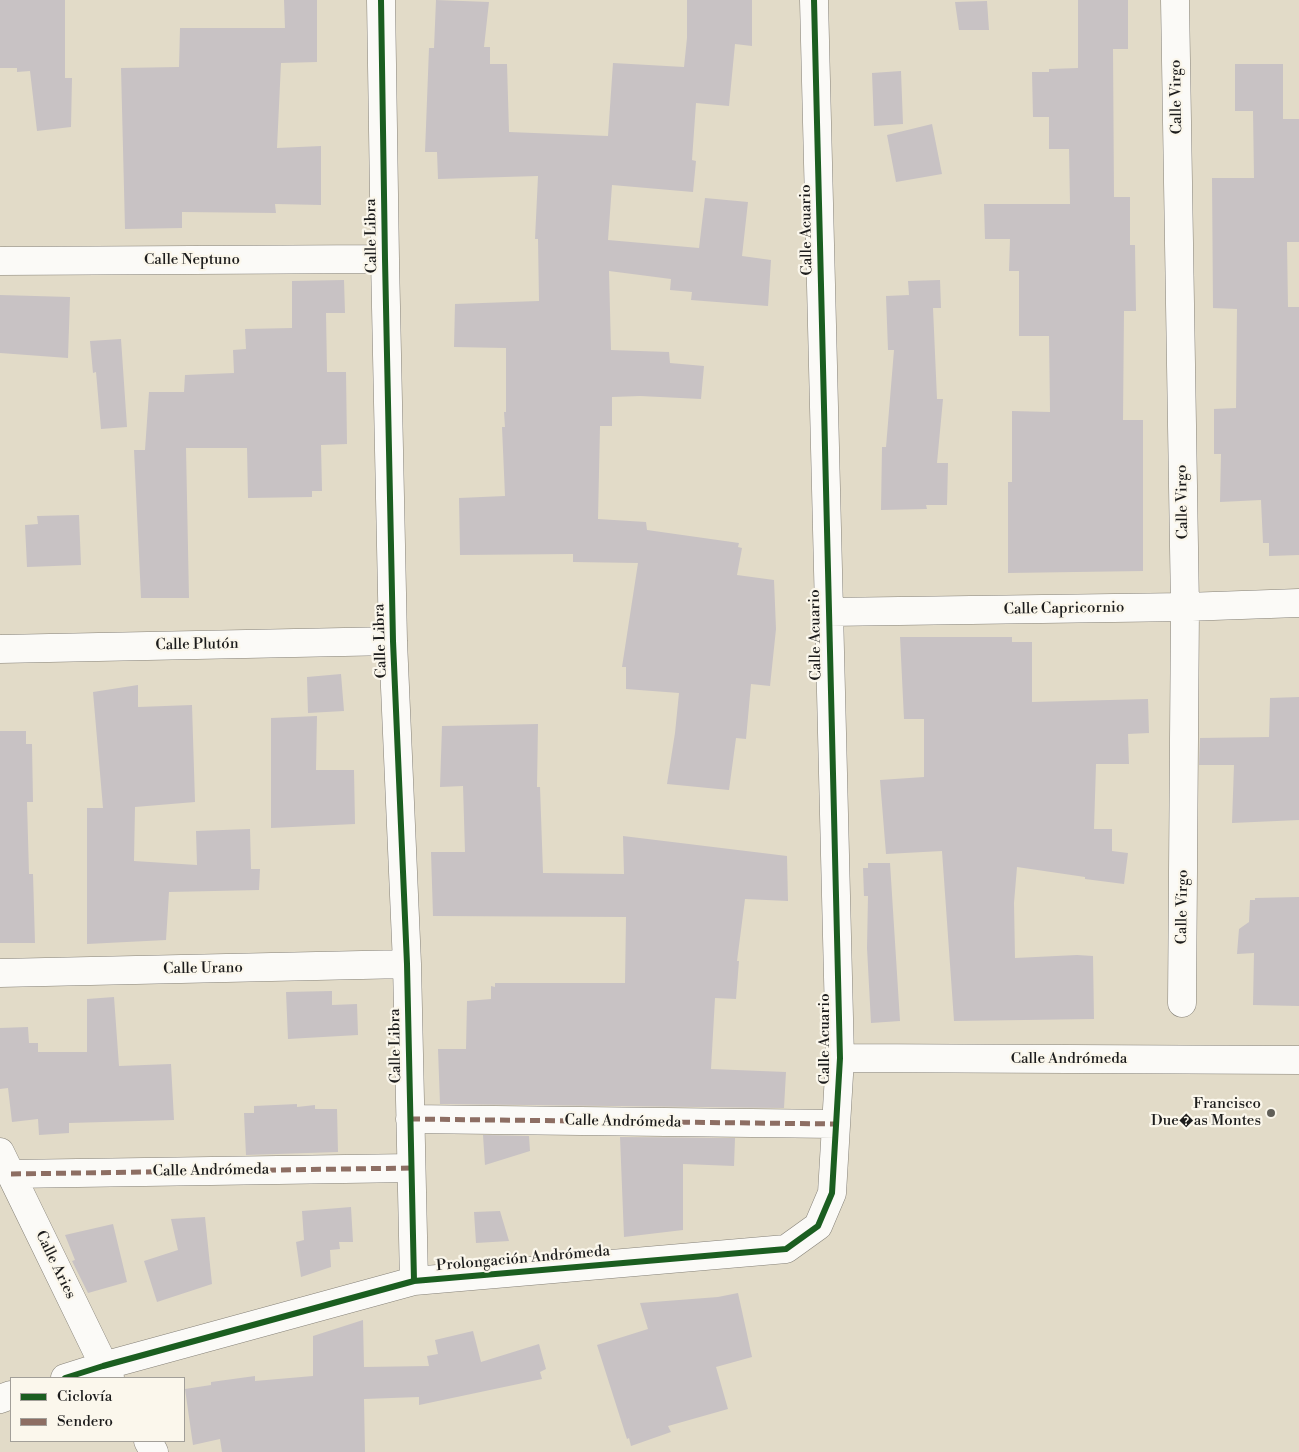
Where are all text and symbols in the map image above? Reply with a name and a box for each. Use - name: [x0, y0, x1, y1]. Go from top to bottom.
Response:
- street label: Calle Virgo: [1167, 59, 1187, 135]
- street label: Calle Acuario: [797, 184, 817, 276]
- street label: Calle Libra: [362, 198, 382, 274]
- street label: Calle Neptuno: [144, 251, 240, 269]
- street label: Calle Virgo: [1173, 464, 1193, 540]
- street label: Calle Acuario: [806, 589, 826, 681]
- street label: Calle Capricornio: [1003, 599, 1125, 619]
- street label: Calle Libra: [371, 603, 391, 679]
- street label: Calle Plutón: [155, 635, 239, 655]
- street label: Calle Virgo: [1173, 869, 1193, 945]
- street label: Calle Urano: [163, 959, 243, 979]
- street label: Calle Acuario: [816, 993, 834, 1085]
- street label: Calle Libra: [386, 1008, 406, 1084]
- street label: Calle Andrómeda: [1011, 1050, 1127, 1068]
- place label: Francisco Due�as Montes: [1151, 1095, 1261, 1130]
- marker: Francisco Due�as Montes: [1265, 1107, 1277, 1119]
- street label: Calle Andrómeda: [564, 1112, 682, 1132]
- street label: Calle Andrómeda: [152, 1161, 270, 1181]
- street label: Calle Aries: [31, 1228, 79, 1302]
- street label: Prolongación Andrómeda: [435, 1242, 611, 1276]
- legend: [10, 1377, 185, 1442]
- text: Ciclovía: [57, 1387, 112, 1406]
- text: Sendero: [57, 1412, 113, 1431]

